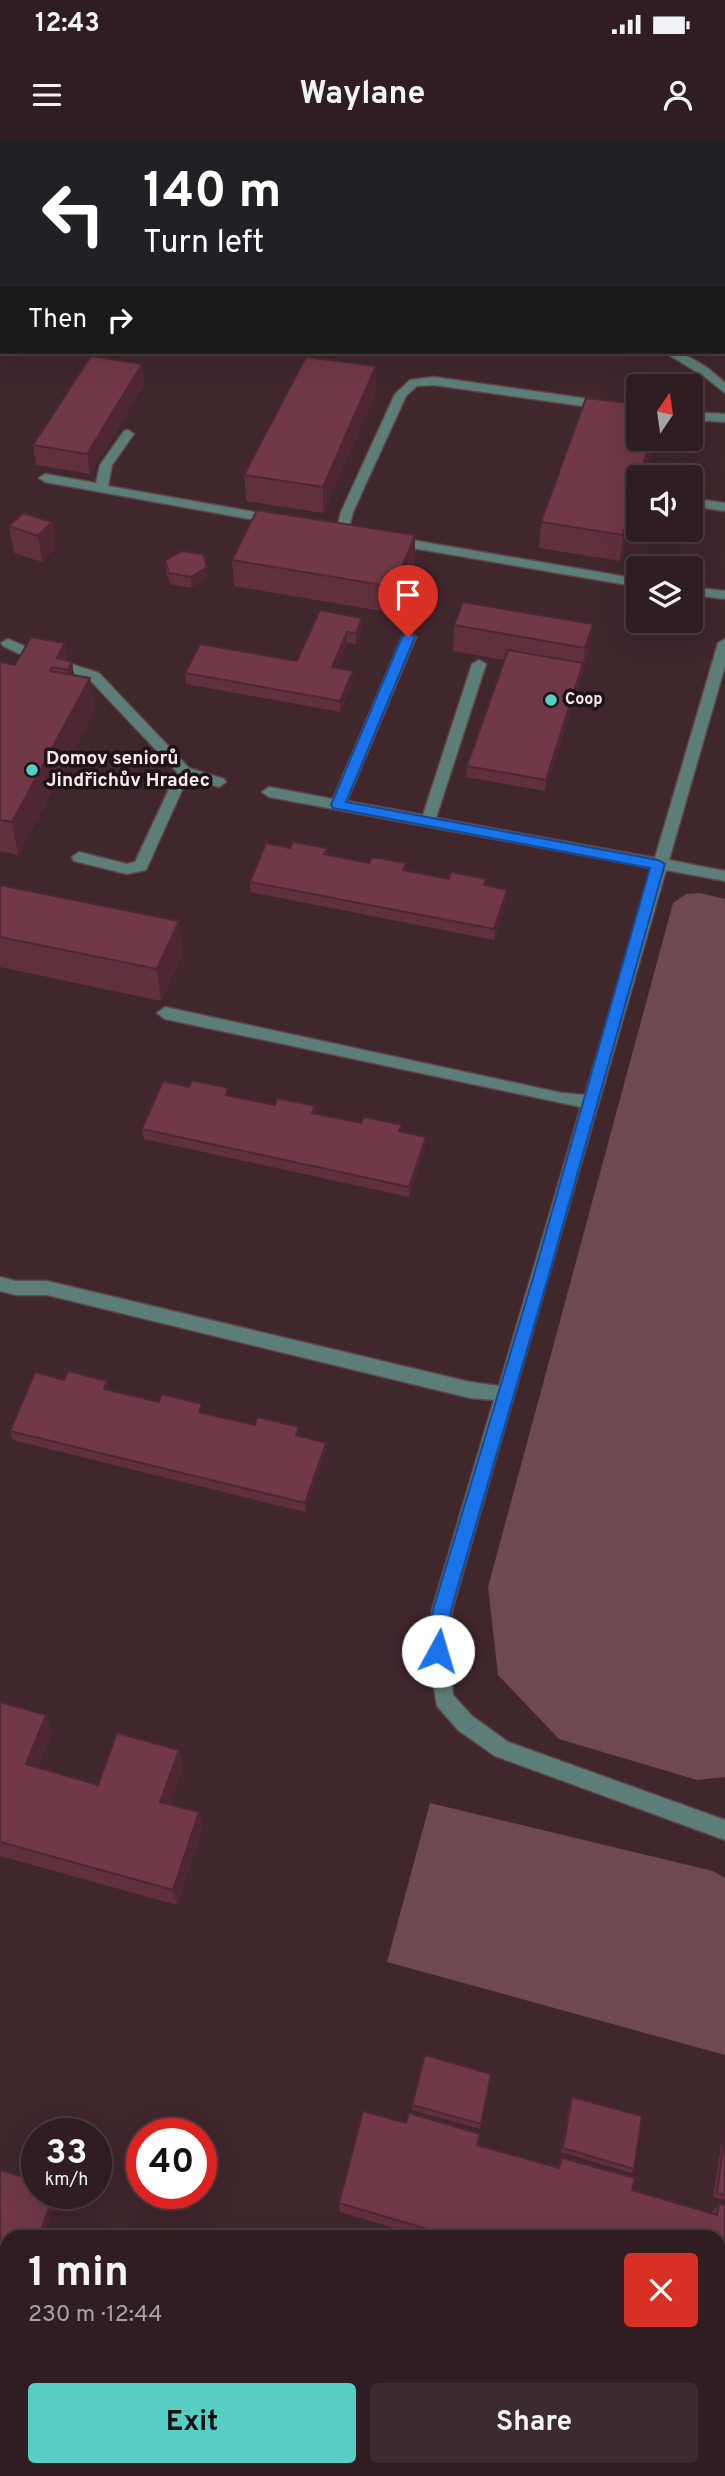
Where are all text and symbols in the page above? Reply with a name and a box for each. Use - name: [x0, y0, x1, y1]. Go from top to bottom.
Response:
- text: 12:43: [35, 8, 100, 41]
- text: Waylane: [300, 75, 425, 115]
- icon: menu: [28, 76, 66, 114]
- icon: person: [659, 76, 697, 114]
- text: 140 m: [143, 163, 282, 225]
- icon: left: [28, 168, 119, 259]
- text: Turn left: [143, 224, 264, 264]
- icon: right: [101, 301, 139, 339]
- text: Then: [28, 304, 87, 337]
- north arrow: [626, 374, 704, 452]
- map controls: [626, 374, 703, 633]
- button: sound: [626, 465, 703, 542]
- button: layers: [626, 556, 703, 633]
- pin: [378, 565, 438, 637]
- icon: arrive: [389, 576, 427, 614]
- place label: Coop: [565, 690, 602, 710]
- marker: Coop: [543, 692, 559, 708]
- place label: Domov seniorů Jindřichův Hradec: [46, 747, 210, 793]
- marker: Domov seniorů Jindřichův Hradec: [24, 762, 40, 778]
- position arrow: [401, 1614, 475, 1688]
- speed limit sign: 40: [126, 2118, 217, 2209]
- text: 33: [46, 2132, 87, 2176]
- text: km/h: [45, 2169, 88, 2192]
- text: 1 min: [28, 2248, 129, 2301]
- button: close: [624, 2253, 698, 2327]
- text: 230 m · 12:44: [28, 2301, 163, 2330]
- button: Exit: [28, 2383, 356, 2463]
- button: Share: [370, 2383, 698, 2463]

